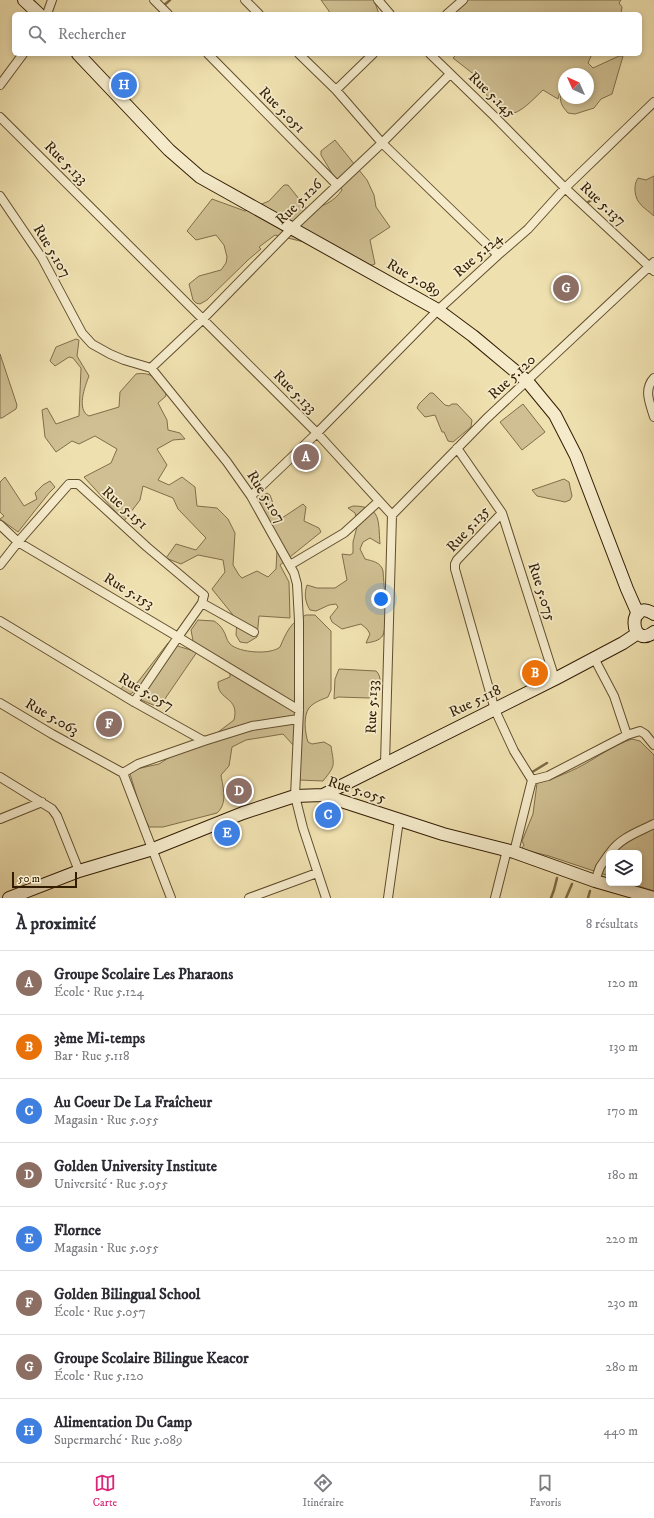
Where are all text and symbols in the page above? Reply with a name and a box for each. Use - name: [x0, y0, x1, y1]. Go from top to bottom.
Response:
- search box: [12, 12, 642, 56]
- icon: search: [26, 23, 48, 45]
- text: Rechercher: [58, 25, 126, 44]
- street label: Rue 5.145: [464, 68, 520, 123]
- north arrow: [558, 68, 594, 104]
- pin: H: [111, 70, 137, 100]
- street label: Rue 5.051: [255, 83, 309, 137]
- street label: Rue 5.133: [40, 137, 92, 189]
- street label: Rue 5.126: [272, 174, 327, 229]
- street label: Rue 5.137: [576, 178, 630, 230]
- street label: Rue 5.107: [29, 221, 75, 281]
- street label: Rue 5.124: [450, 228, 507, 281]
- street label: Rue 5.089: [383, 255, 445, 301]
- pin: G: [553, 273, 579, 303]
- street label: Rue 5.120: [484, 350, 540, 404]
- street label: Rue 5.133: [269, 366, 321, 418]
- pin: A: [293, 442, 319, 472]
- street label: Rue 5.107: [242, 467, 290, 527]
- street label: Rue 5.151: [98, 482, 152, 534]
- street label: Rue 5.135: [442, 502, 494, 556]
- street label: Rue 5.075: [524, 560, 561, 624]
- street label: Rue 5.153: [100, 569, 158, 613]
- your location: [371, 589, 391, 609]
- pin: B: [522, 658, 548, 688]
- street label: Rue 5.057: [115, 669, 177, 715]
- street label: Rue 5.133: [362, 680, 382, 734]
- street label: Rue 5.118: [446, 680, 504, 722]
- street label: Rue 5.063: [22, 694, 82, 740]
- pin: F: [96, 709, 122, 739]
- street label: Rue 5.055: [325, 772, 389, 808]
- pin: D: [226, 776, 252, 806]
- pin: C: [315, 800, 341, 830]
- pin: E: [214, 818, 240, 848]
- map controls: [606, 850, 642, 886]
- button: layers: [606, 850, 642, 886]
- scale bar: [12, 870, 77, 889]
- text: 50 m: [18, 872, 40, 886]
- text: À proximité: [16, 913, 96, 935]
- text: 8 résultats: [586, 916, 638, 932]
- text: Groupe Scolaire Les Pharaons: [54, 965, 233, 984]
- text: A: [25, 975, 33, 991]
- text: 120 m: [607, 975, 638, 991]
- text: École · Rue 5.124: [54, 984, 144, 1000]
- text: 3ème Mi-temps: [54, 1029, 145, 1048]
- text: B: [25, 1039, 33, 1055]
- text: 130 m: [609, 1039, 638, 1055]
- text: Bar · Rue 5.118: [54, 1048, 130, 1064]
- text: Au Coeur De La Fraîcheur: [54, 1093, 212, 1112]
- text: C: [25, 1103, 33, 1119]
- text: 170 m: [607, 1103, 638, 1119]
- text: Magasin · Rue 5.055: [54, 1112, 159, 1128]
- text: Golden University Institute: [54, 1157, 217, 1176]
- text: D: [24, 1167, 34, 1183]
- text: 180 m: [607, 1167, 638, 1183]
- text: Université · Rue 5.055: [54, 1176, 168, 1192]
- text: Flornce: [54, 1221, 101, 1240]
- text: E: [24, 1231, 34, 1247]
- text: 220 m: [606, 1231, 638, 1247]
- text: Magasin · Rue 5.055: [54, 1240, 159, 1256]
- text: Golden Bilingual School: [54, 1285, 200, 1304]
- text: F: [25, 1295, 33, 1311]
- text: 230 m: [607, 1295, 638, 1311]
- text: École · Rue 5.057: [54, 1304, 146, 1320]
- text: Groupe Scolaire Bilingue Keacor: [54, 1349, 249, 1368]
- text: G: [24, 1359, 34, 1375]
- text: 280 m: [606, 1359, 638, 1375]
- text: École · Rue 5.120: [54, 1368, 143, 1384]
- text: Alimentation Du Camp: [54, 1413, 192, 1432]
- text: H: [24, 1423, 34, 1439]
- text: 440 m: [603, 1423, 638, 1439]
- text: Supermarché · Rue 5.089: [54, 1432, 183, 1448]
- tab: Carte: [93, 1472, 117, 1510]
- tab: Itinéraire: [303, 1472, 344, 1510]
- tab: Favoris: [529, 1472, 561, 1510]

